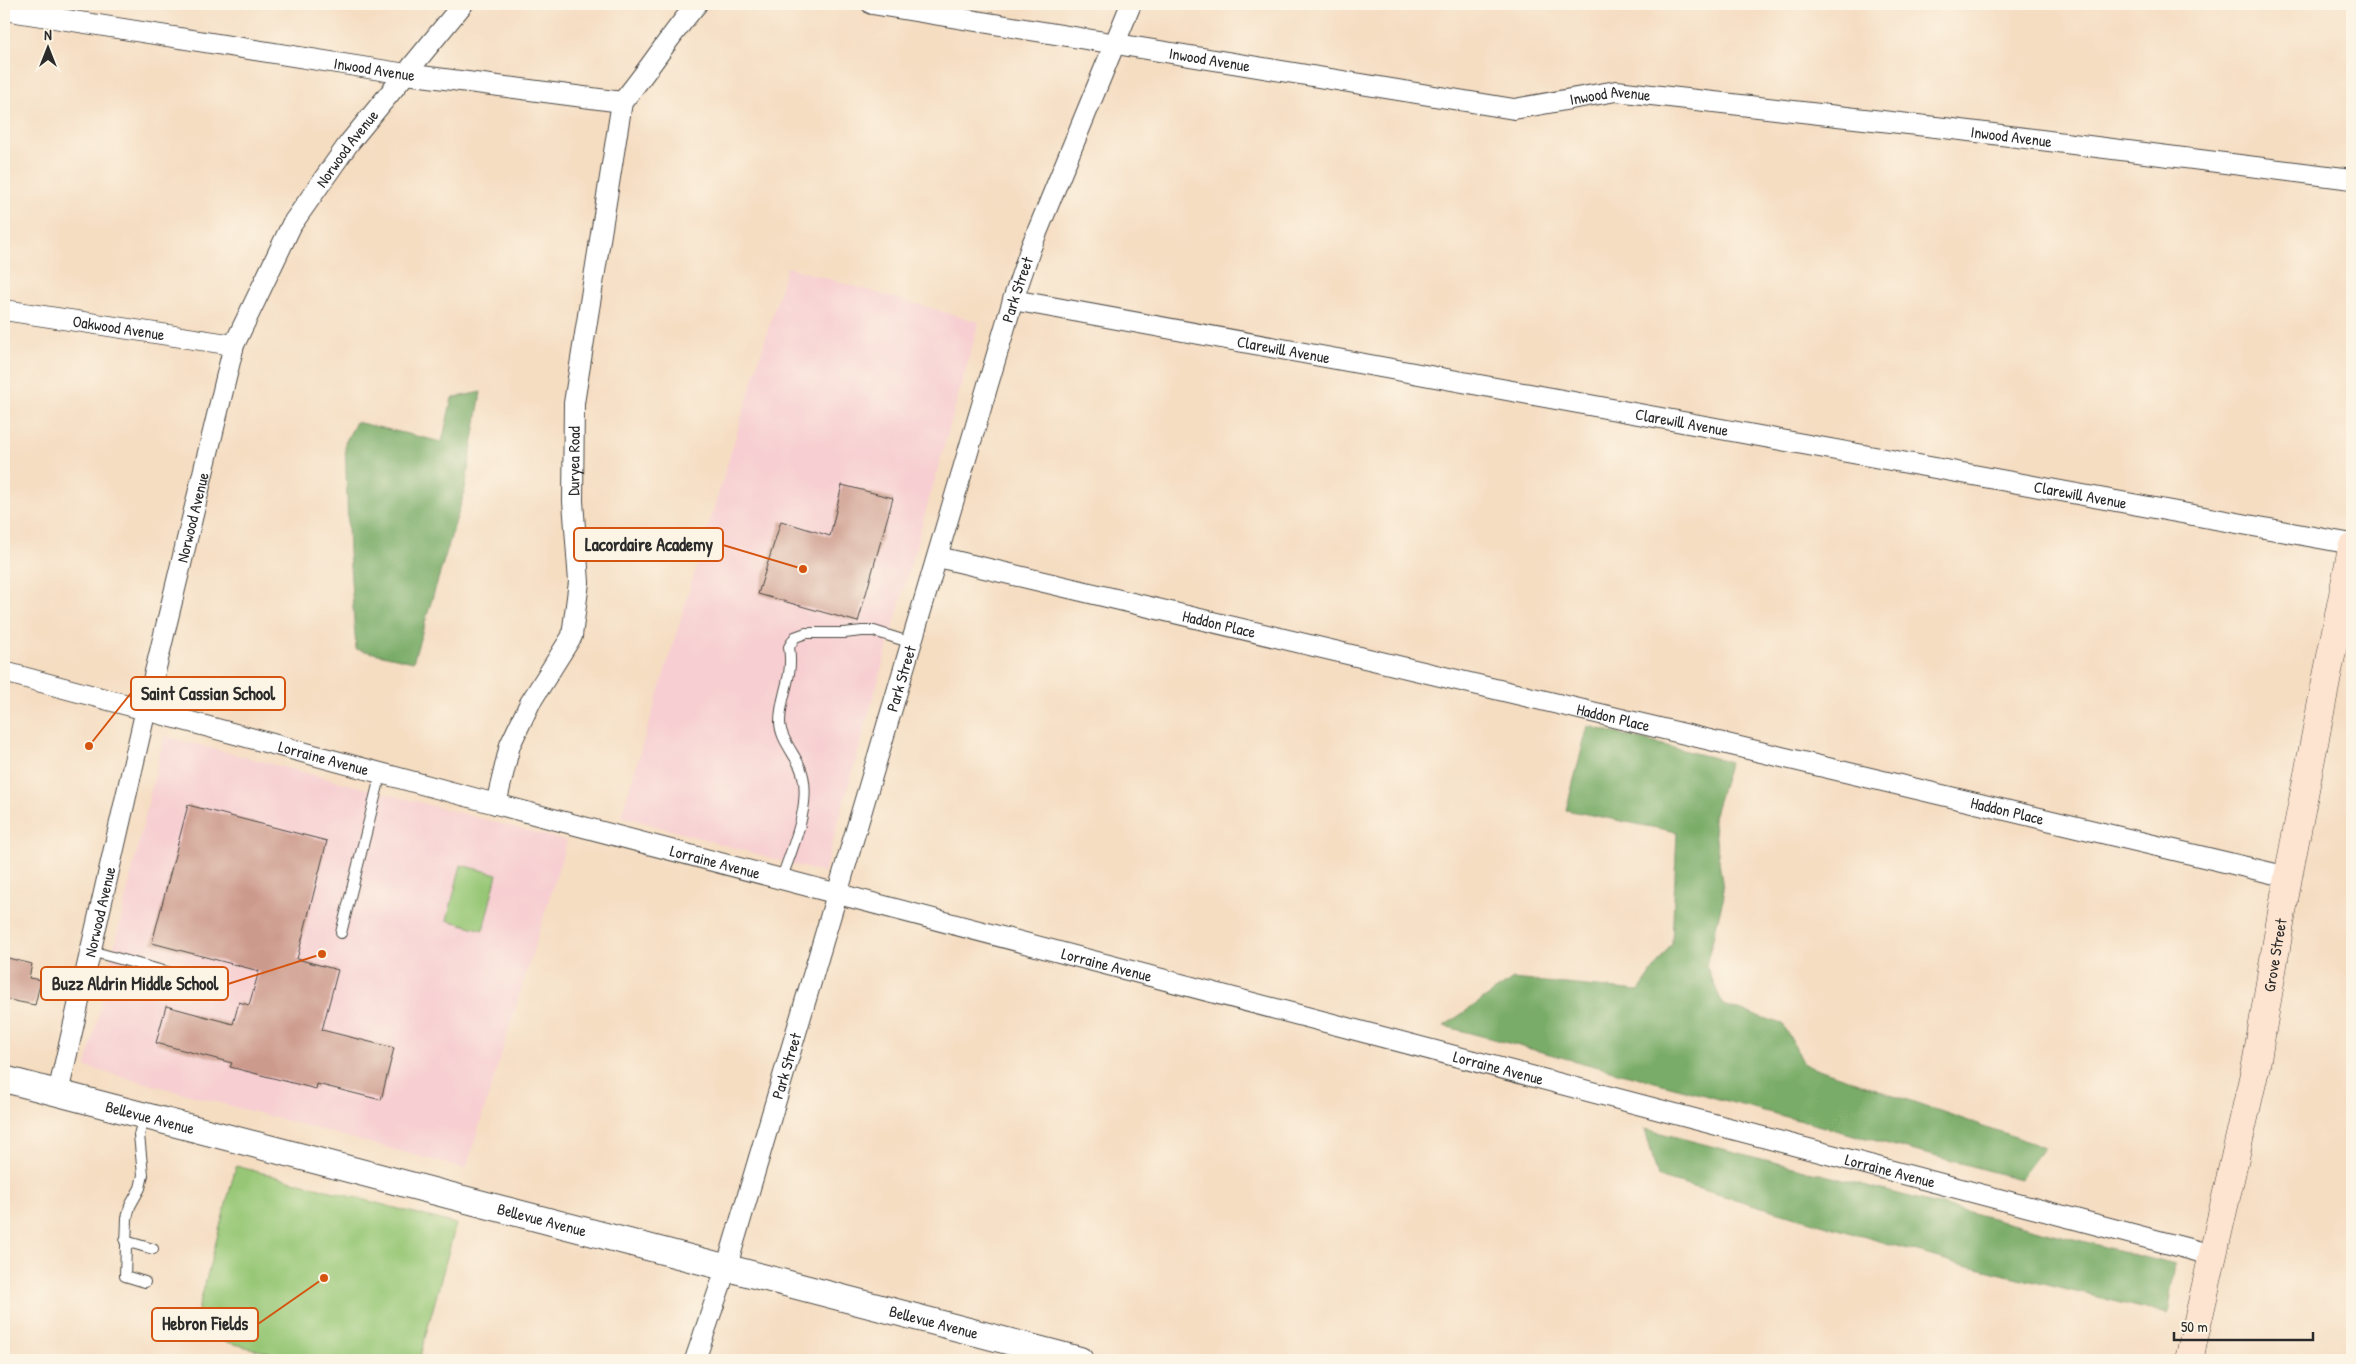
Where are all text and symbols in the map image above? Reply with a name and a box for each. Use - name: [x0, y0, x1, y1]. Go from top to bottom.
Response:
- north arrow: [22, 22, 72, 72]
- text: N: [44, 25, 52, 44]
- street label: Inwood Avenue: [1167, 42, 1252, 77]
- street label: Inwood Avenue: [332, 52, 417, 86]
- street label: Inwood Avenue: [1568, 80, 1652, 110]
- street label: Norwood Avenue: [310, 104, 383, 192]
- street label: Inwood Avenue: [1969, 120, 2054, 152]
- street label: Park Street: [996, 253, 1038, 325]
- street label: Oakwood Avenue: [71, 310, 167, 345]
- street label: Clarewill Avenue: [1235, 330, 1332, 369]
- street label: Clarewill Avenue: [1634, 403, 1731, 441]
- street label: Duryea Road: [562, 426, 585, 496]
- street label: Norwood Avenue: [171, 470, 214, 565]
- street label: Clarewill Avenue: [2032, 475, 2129, 514]
- callout: Lacordaire Academy: [574, 528, 723, 561]
- text: Lacordaire Academy: [585, 532, 713, 558]
- street label: Haddon Place: [1180, 604, 1259, 643]
- street label: Park Street: [881, 642, 921, 714]
- callout: Saint Cassian School: [131, 677, 285, 710]
- text: Saint Cassian School: [141, 681, 276, 706]
- street label: Haddon Place: [1575, 698, 1653, 737]
- street label: Lorraine Avenue: [276, 735, 372, 781]
- street label: Haddon Place: [1969, 791, 2047, 830]
- street label: Lorraine Avenue: [668, 839, 763, 884]
- street label: Norwood Avenue: [79, 864, 121, 959]
- street label: Grove Street: [2258, 916, 2292, 993]
- street label: Lorraine Avenue: [1059, 942, 1155, 987]
- callout: Buzz Aldrin Middle School: [41, 967, 228, 1000]
- text: Buzz Aldrin Middle School: [52, 971, 220, 996]
- street label: Park Street: [766, 1030, 806, 1101]
- street label: Lorraine Avenue: [1451, 1045, 1547, 1090]
- street label: Bellevue Avenue: [103, 1095, 198, 1139]
- street label: Lorraine Avenue: [1843, 1148, 1938, 1193]
- street label: Bellevue Avenue: [495, 1197, 589, 1242]
- street label: Bellevue Avenue: [887, 1300, 981, 1344]
- callout: Hebron Fields: [152, 1308, 258, 1341]
- scale bar: [2174, 1309, 2312, 1341]
- text: Hebron Fields: [162, 1311, 248, 1336]
- text: 50 m: [2181, 1316, 2208, 1337]

